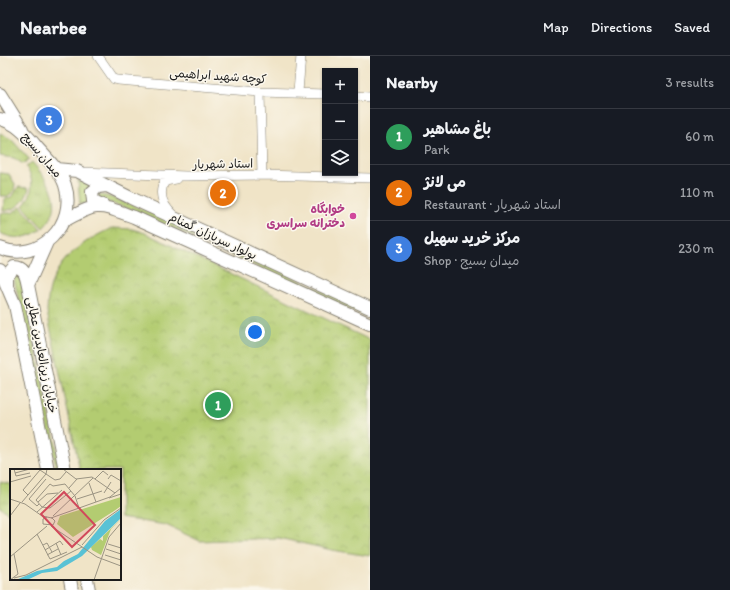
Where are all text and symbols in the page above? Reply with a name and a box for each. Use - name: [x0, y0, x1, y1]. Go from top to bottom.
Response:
- text: Nearbee: [20, 16, 87, 39]
- text: Map: [543, 19, 569, 36]
- text: Directions: [591, 19, 652, 36]
- text: Saved: [674, 19, 710, 36]
- street label: کوچه شهید ابراهیمی: [169, 66, 267, 87]
- map controls: [322, 68, 358, 176]
- button: +: [322, 68, 358, 104]
- text: Nearby: [386, 72, 438, 92]
- text: 3 results: [665, 75, 714, 90]
- button: −: [322, 104, 358, 140]
- pin: 3: [36, 105, 62, 135]
- text: باغ مشاهیر: [424, 120, 491, 138]
- text: 1: [396, 129, 402, 144]
- text: 60 m: [685, 129, 714, 144]
- street label: میدان بسیج: [18, 130, 65, 182]
- button: layers: [322, 140, 358, 176]
- text: Park: [424, 142, 450, 157]
- street label: استاد شهریار: [192, 156, 253, 172]
- text: می لانژ: [424, 173, 466, 191]
- pin: 2: [210, 178, 236, 208]
- text: 2: [396, 185, 402, 200]
- text: 110 m: [680, 185, 714, 200]
- text: Restaurant · استاد شهریار: [424, 197, 561, 212]
- place label: خوابگاه دخترانه سراسری: [267, 201, 345, 230]
- street label: بولوار سربازان گمنام: [166, 210, 259, 264]
- marker: خوابگاه دخترانه سراسری: [348, 211, 358, 221]
- text: مرکز خرید سهیل: [424, 229, 520, 247]
- text: 3: [395, 241, 403, 256]
- text: 230 m: [678, 241, 714, 256]
- text: Shop · میدان بسیج: [424, 253, 519, 268]
- street label: خیابان زین‌العابدین عطایی: [23, 296, 60, 415]
- your location: [245, 322, 265, 342]
- pin: 1: [205, 390, 231, 420]
- inset map: [10, 469, 121, 580]

